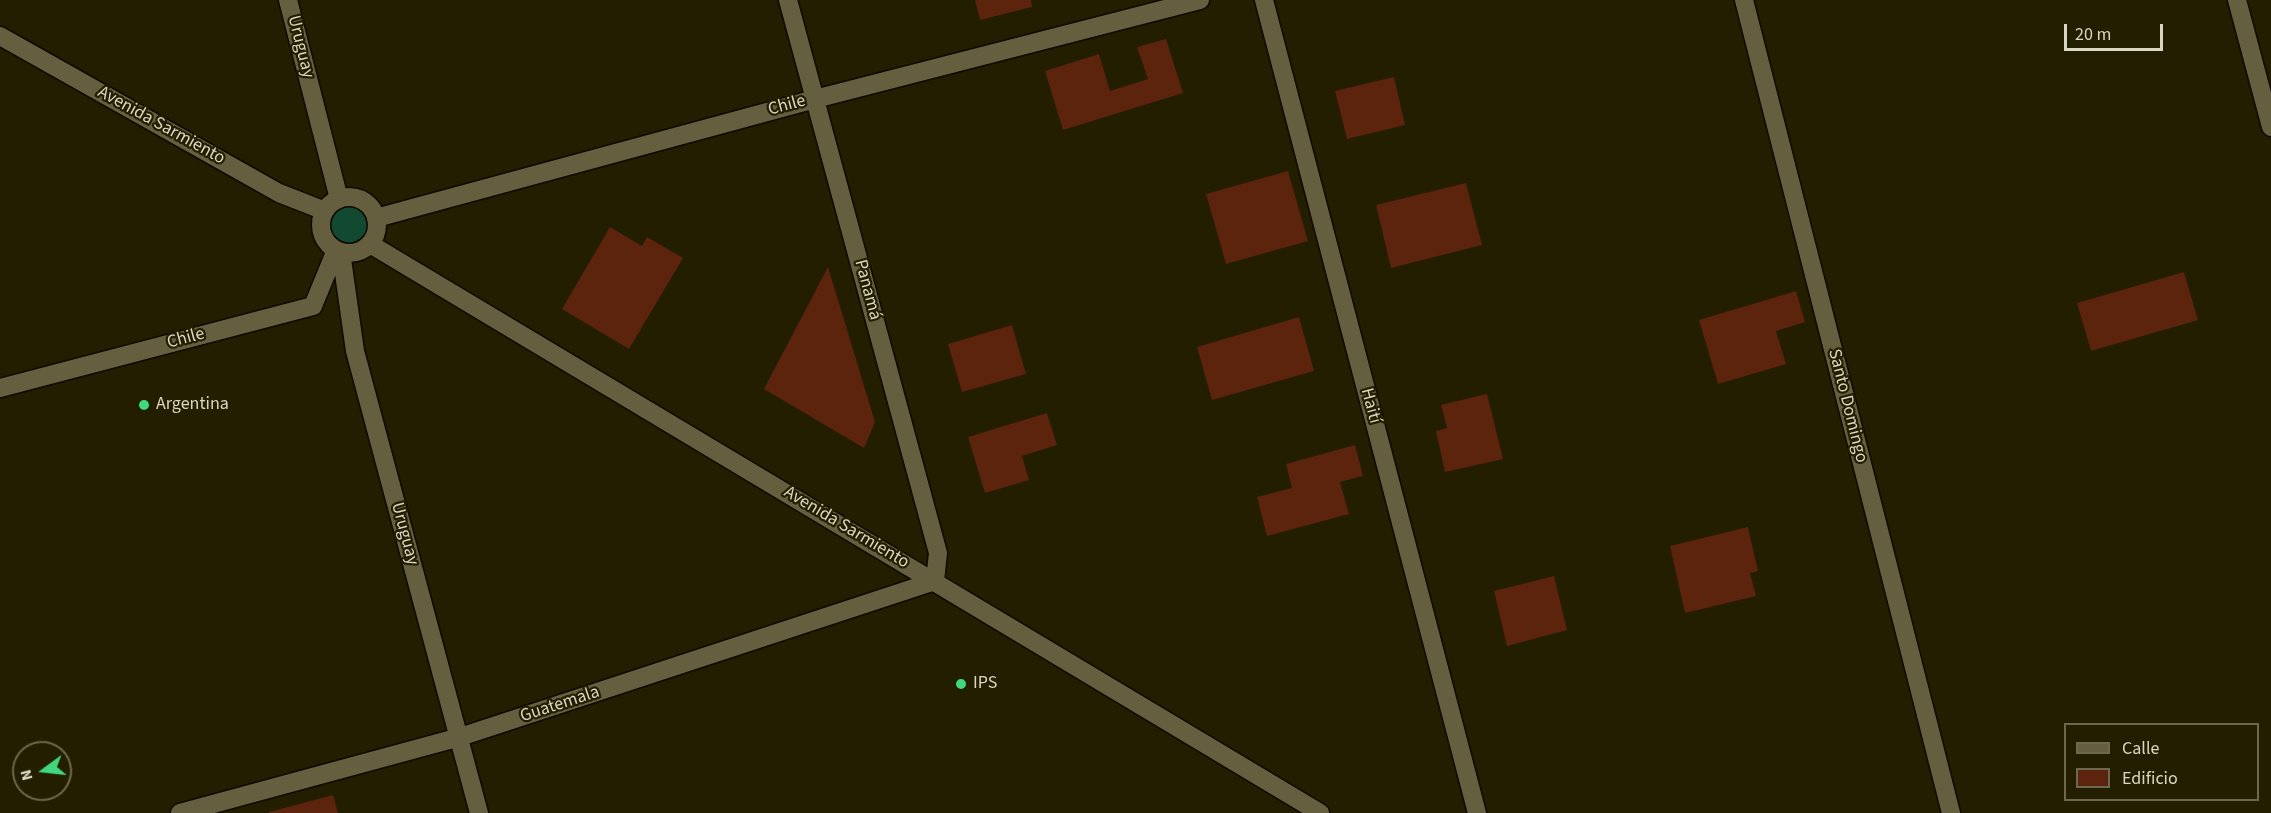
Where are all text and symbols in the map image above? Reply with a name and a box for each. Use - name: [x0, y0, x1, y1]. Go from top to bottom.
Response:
- scale bar: [2067, 12, 2166, 50]
- street label: Uruguay: [282, 13, 318, 81]
- text: 20 m: [2075, 22, 2111, 47]
- street label: Avenida Sarmiento: [93, 82, 229, 170]
- street label: Chile: [766, 91, 808, 121]
- street label: Panamá: [849, 258, 885, 322]
- street label: Chile: [165, 324, 207, 354]
- street label: Santo Domingo: [1822, 347, 1872, 465]
- street label: Haití: [1355, 386, 1385, 426]
- place label: Argentina: [156, 394, 229, 416]
- marker: Argentina: [137, 398, 151, 412]
- street label: Avenida Sarmiento: [779, 482, 913, 574]
- street label: Uruguay: [385, 500, 423, 568]
- place label: IPS: [973, 673, 997, 695]
- marker: IPS: [954, 677, 968, 691]
- street label: Guatemala: [518, 682, 602, 728]
- legend: [2064, 723, 2259, 801]
- text: Calle: [2122, 736, 2159, 761]
- north arrow: [12, 741, 72, 801]
- text: Edificio: [2122, 766, 2178, 791]
- text: N: [15, 767, 39, 783]

